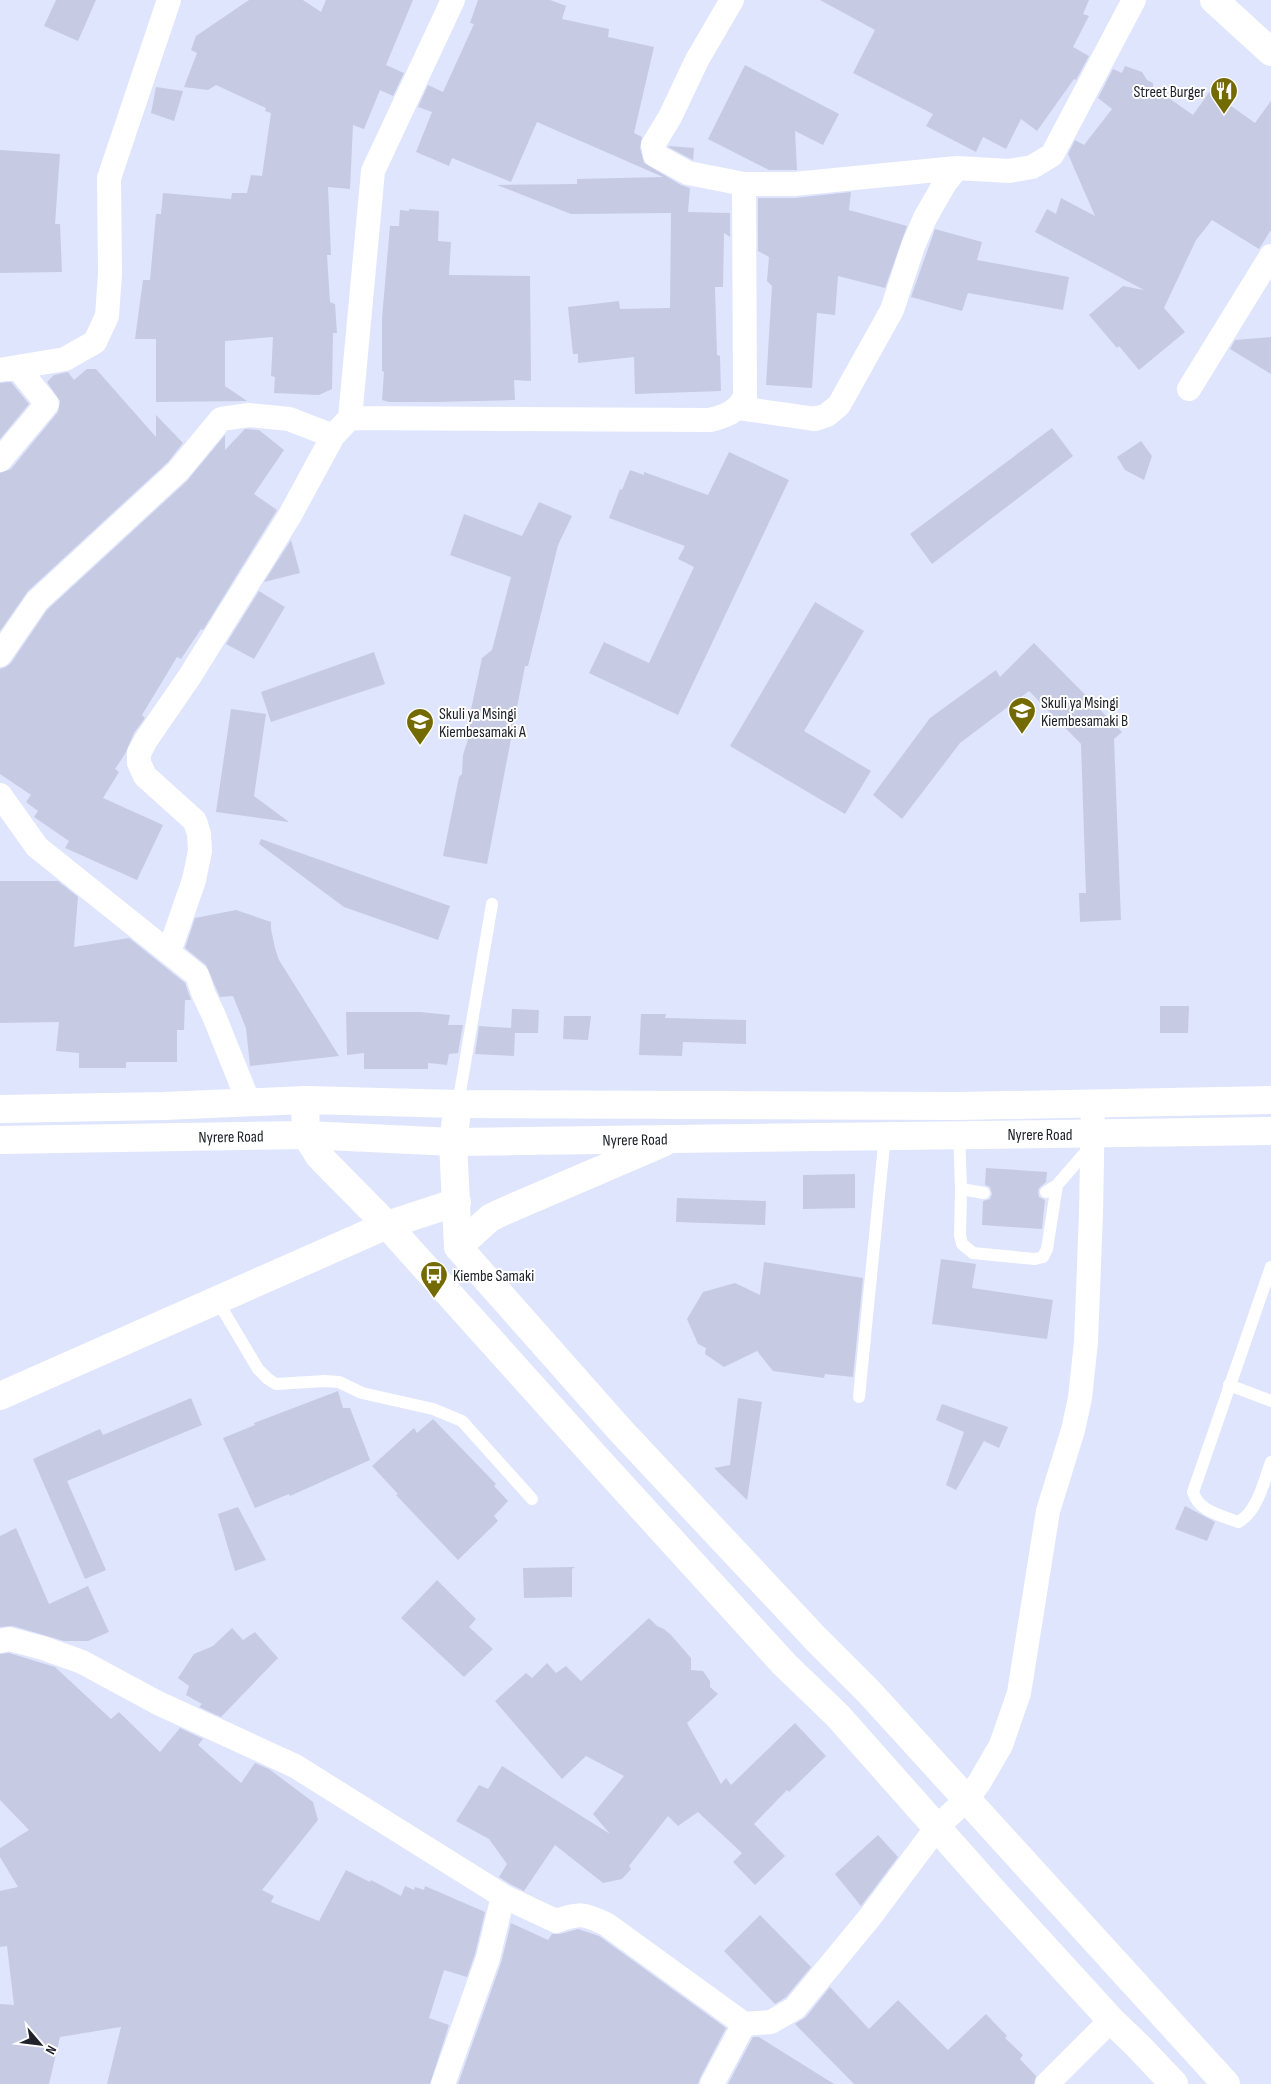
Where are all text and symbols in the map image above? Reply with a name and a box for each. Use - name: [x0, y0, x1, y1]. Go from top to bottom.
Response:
- restaurant icon: Street Burger: [1209, 76, 1239, 115]
- place label: Street Burger: [1133, 83, 1205, 102]
- place label: Skuli ya Msingi Kiembesamaki B: [1041, 694, 1128, 731]
- school or university icon: Skuli ya Msingi Kiembesamaki B: [1007, 696, 1037, 735]
- place label: Skuli ya Msingi Kiembesamaki A: [439, 705, 526, 742]
- school or university icon: Skuli ya Msingi Kiembesamaki A: [405, 707, 435, 746]
- street label: Nyrere Road: [1007, 1126, 1073, 1145]
- street label: Nyrere Road: [198, 1127, 264, 1148]
- street label: Nyrere Road: [602, 1130, 668, 1151]
- bus stop icon: Kiembe Samaki: [419, 1260, 449, 1299]
- place label: Kiembe Samaki: [453, 1267, 534, 1286]
- north arrow: [15, 2019, 65, 2069]
- text: N: [42, 2043, 60, 2057]

